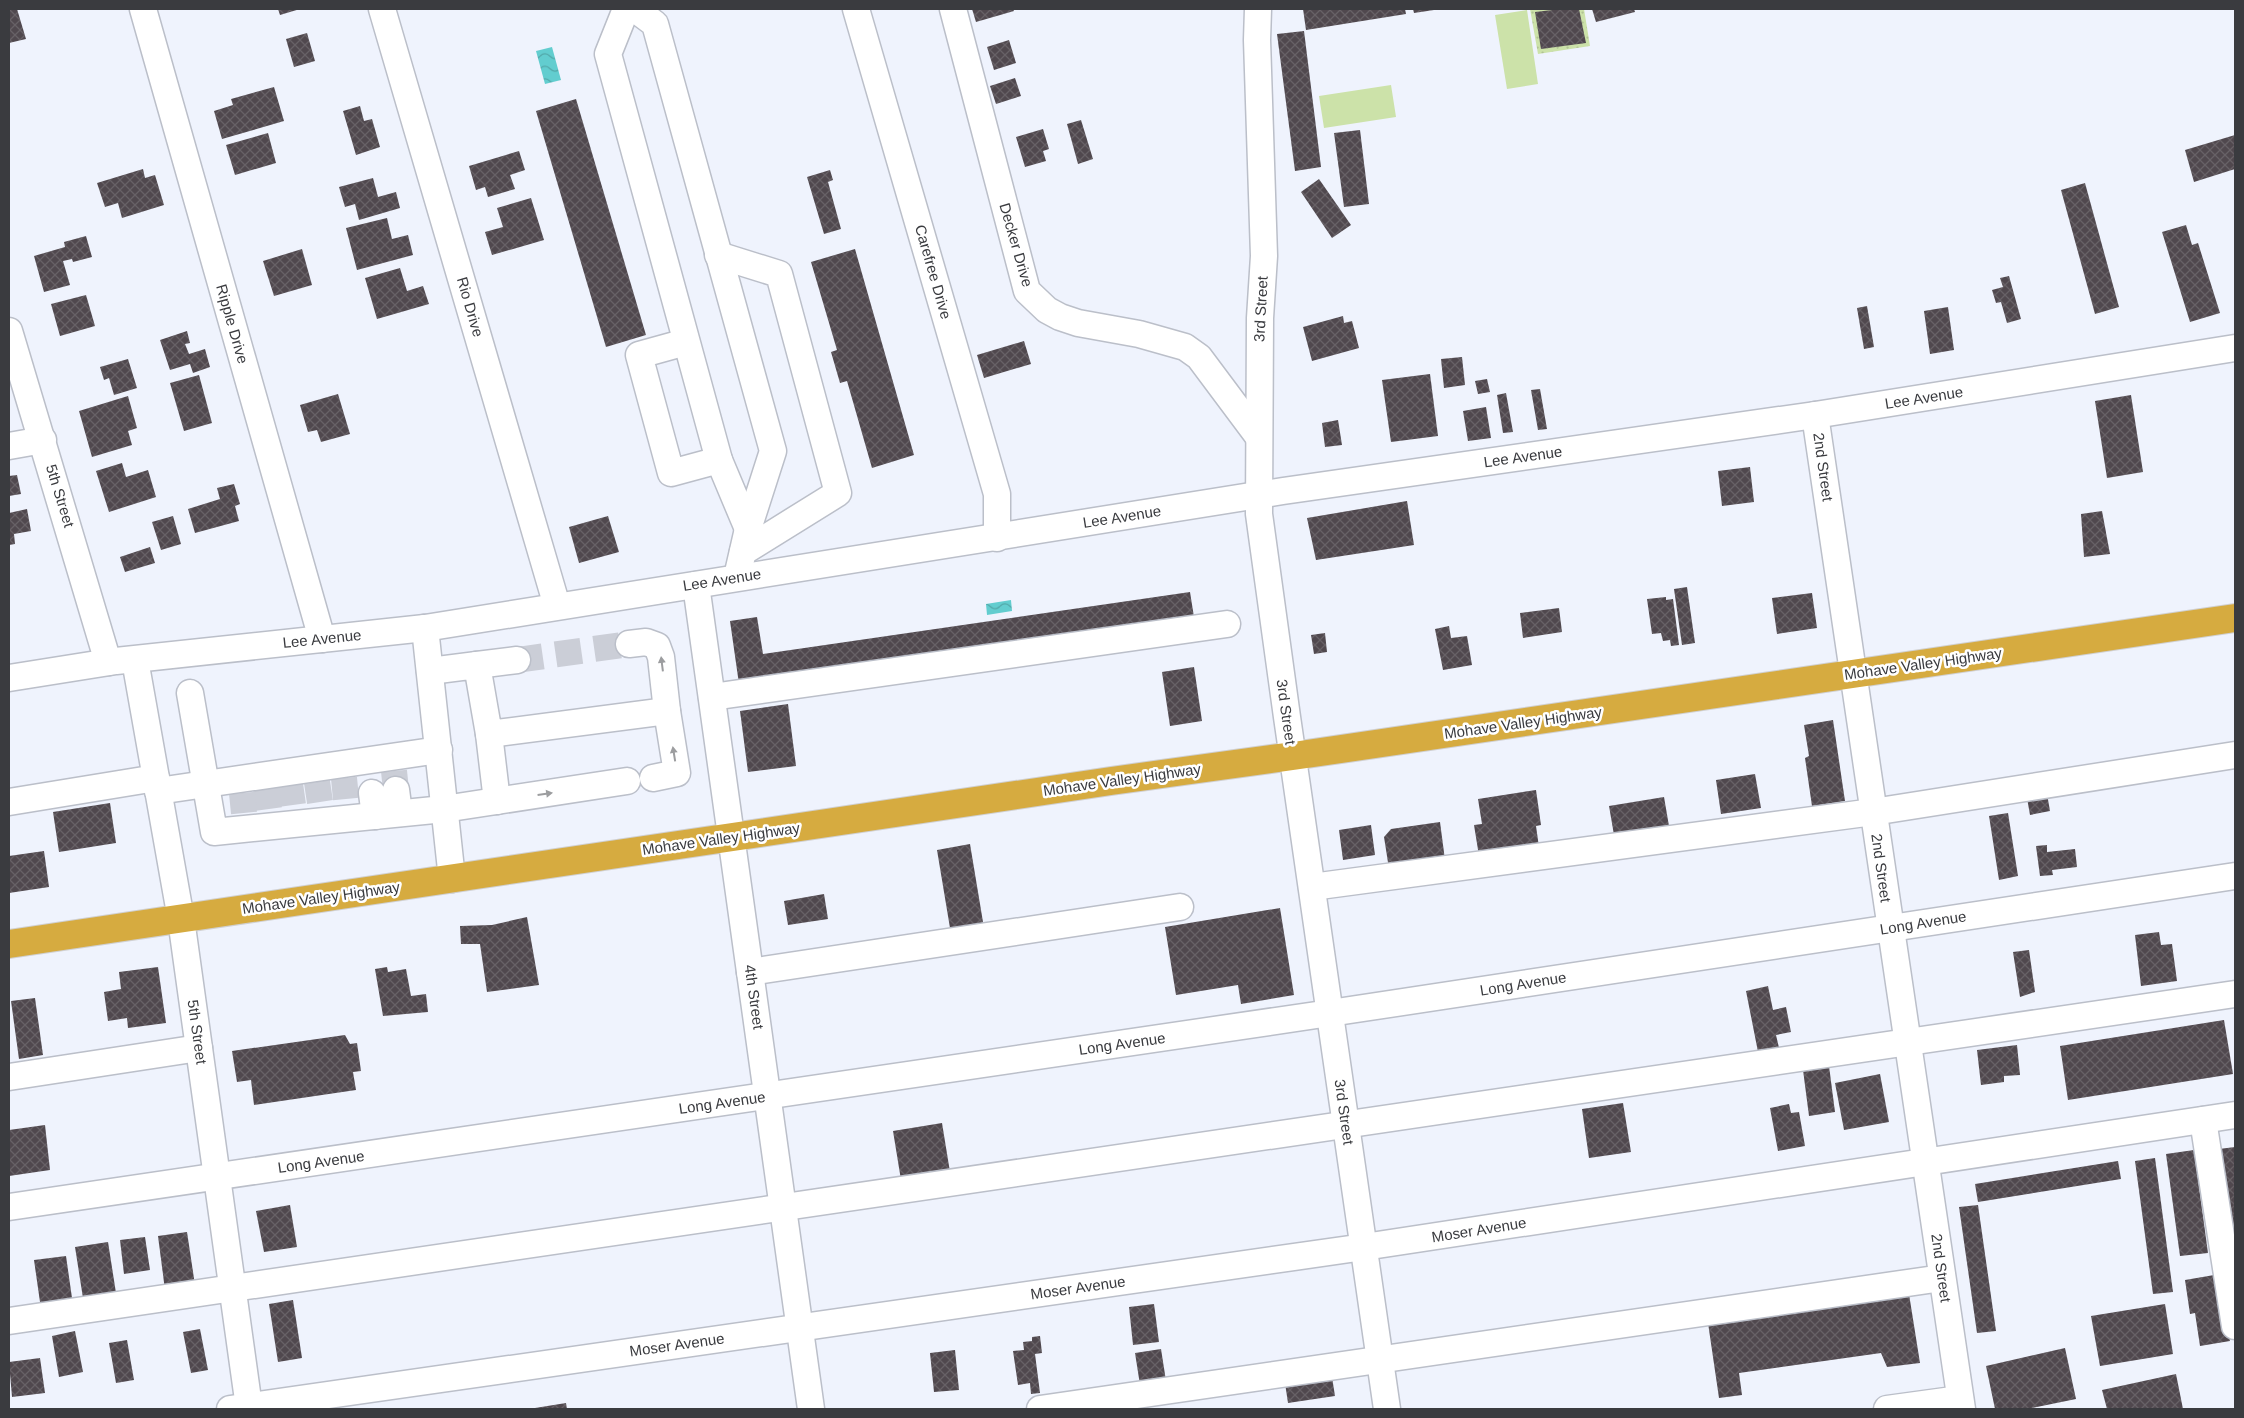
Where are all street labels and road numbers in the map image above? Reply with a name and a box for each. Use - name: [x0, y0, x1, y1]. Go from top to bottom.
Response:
- street label: Decker Drive: [996, 201, 1037, 289]
- street label: Carefree Drive: [912, 223, 955, 321]
- street label: Rio Drive: [454, 275, 487, 339]
- street label: 3rd Street: [1250, 275, 1271, 342]
- street label: Ripple Drive: [213, 282, 252, 365]
- street label: Lee Avenue: [1884, 383, 1964, 412]
- street label: 2nd Street: [1810, 431, 1837, 503]
- street label: Lee Avenue: [1483, 443, 1563, 470]
- street label: 5th Street: [43, 462, 78, 530]
- street label: Lee Avenue: [1082, 502, 1162, 531]
- street label: Lee Avenue: [682, 565, 762, 594]
- street label: Lee Avenue: [282, 626, 362, 651]
- street label: Mohave Valley Highway: [1843, 644, 2003, 683]
- street label: 3rd Street: [1273, 678, 1300, 747]
- street label: Mohave Valley Highway: [1443, 703, 1603, 742]
- street label: Mohave Valley Highway: [1042, 760, 1202, 799]
- street label: Mohave Valley Highway: [641, 819, 801, 858]
- street label: 2nd Street: [1868, 832, 1895, 904]
- street label: Mohave Valley Highway: [241, 878, 401, 917]
- street label: Long Avenue: [1878, 907, 1967, 938]
- street label: 4th Street: [742, 964, 768, 1031]
- street label: Long Avenue: [1478, 968, 1567, 999]
- street label: 5th Street: [185, 999, 211, 1066]
- street label: Long Avenue: [1078, 1029, 1166, 1058]
- street label: 3rd Street: [1331, 1078, 1358, 1147]
- street label: Long Avenue: [678, 1088, 766, 1117]
- street label: Long Avenue: [277, 1147, 365, 1176]
- street label: Moser Avenue: [1430, 1214, 1527, 1245]
- street label: 2nd Street: [1928, 1232, 1955, 1304]
- street label: Moser Avenue: [1029, 1272, 1126, 1303]
- street label: Moser Avenue: [628, 1329, 725, 1360]

